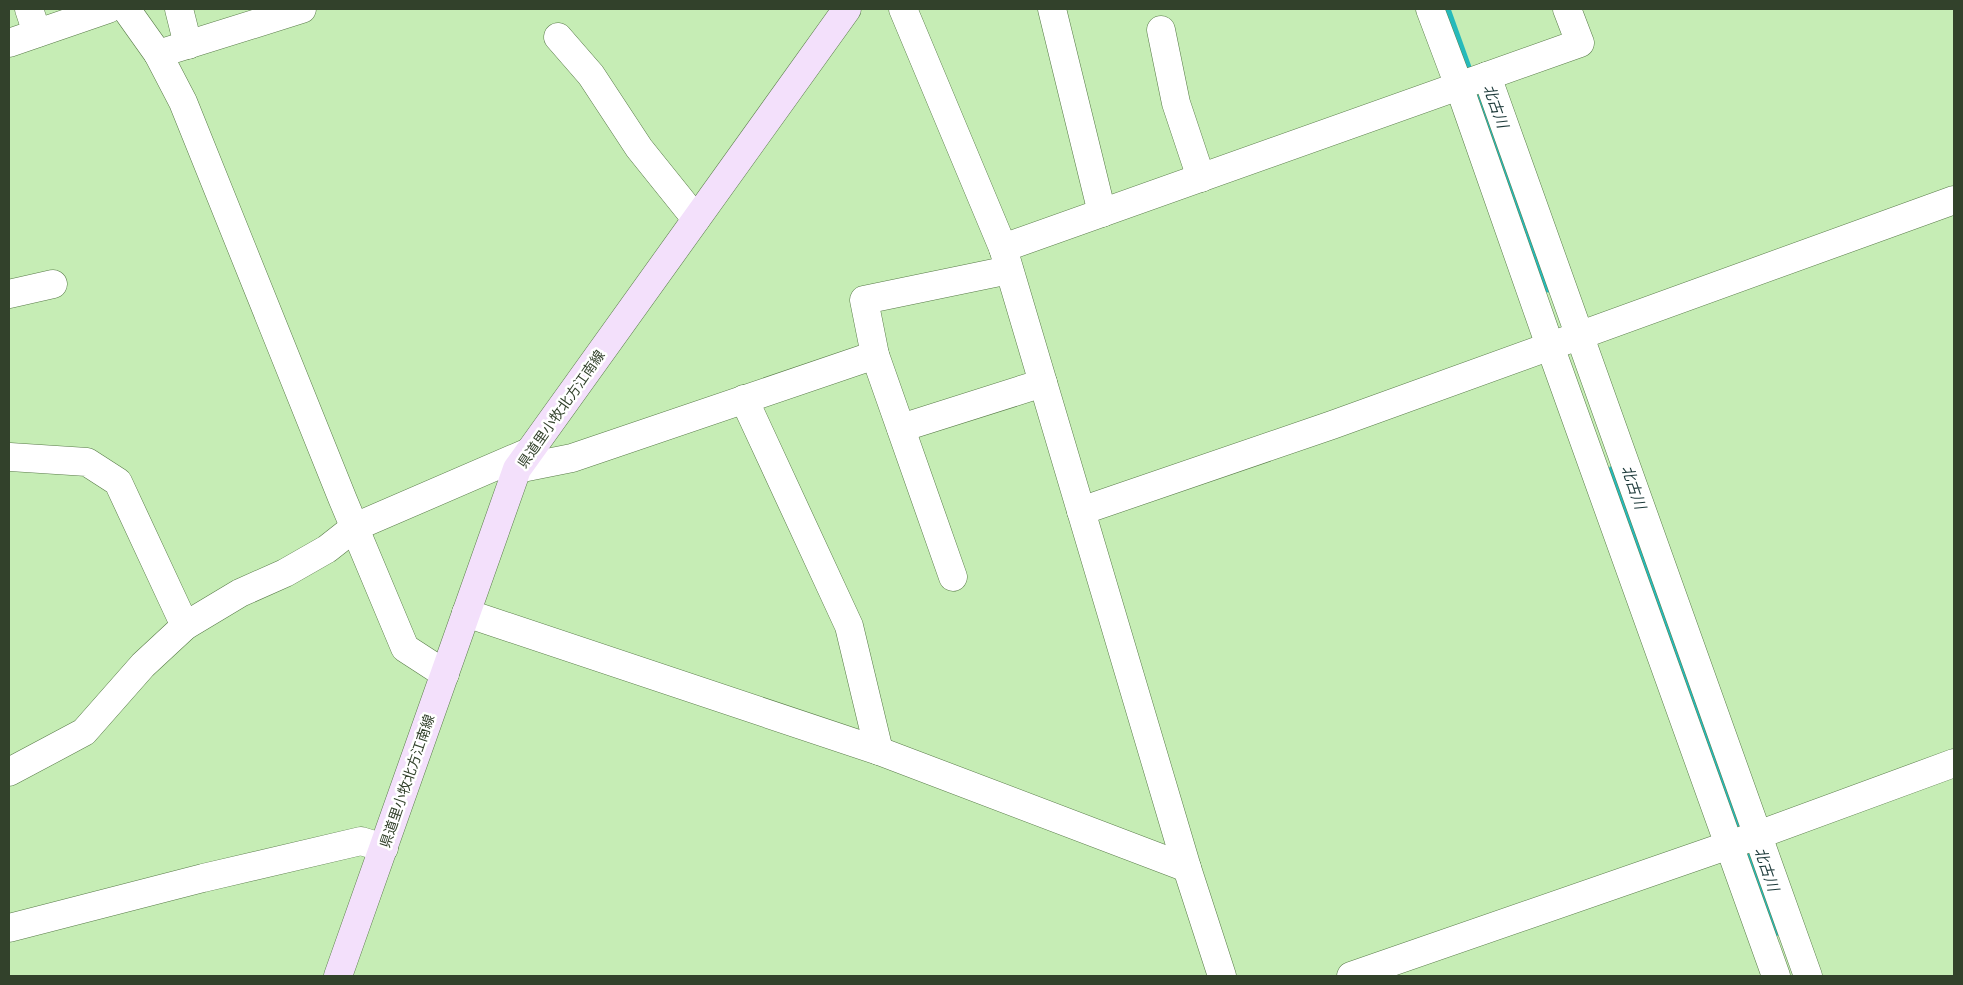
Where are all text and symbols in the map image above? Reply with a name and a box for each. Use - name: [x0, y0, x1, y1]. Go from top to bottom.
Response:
- water label: 北古川: [1479, 82, 1513, 132]
- street label: 県道里小牧北方江南線: [513, 346, 609, 472]
- water label: 北古川: [1618, 463, 1651, 513]
- street label: 県道里小牧北方江南線: [376, 712, 438, 850]
- water label: 北古川: [1751, 845, 1784, 895]

